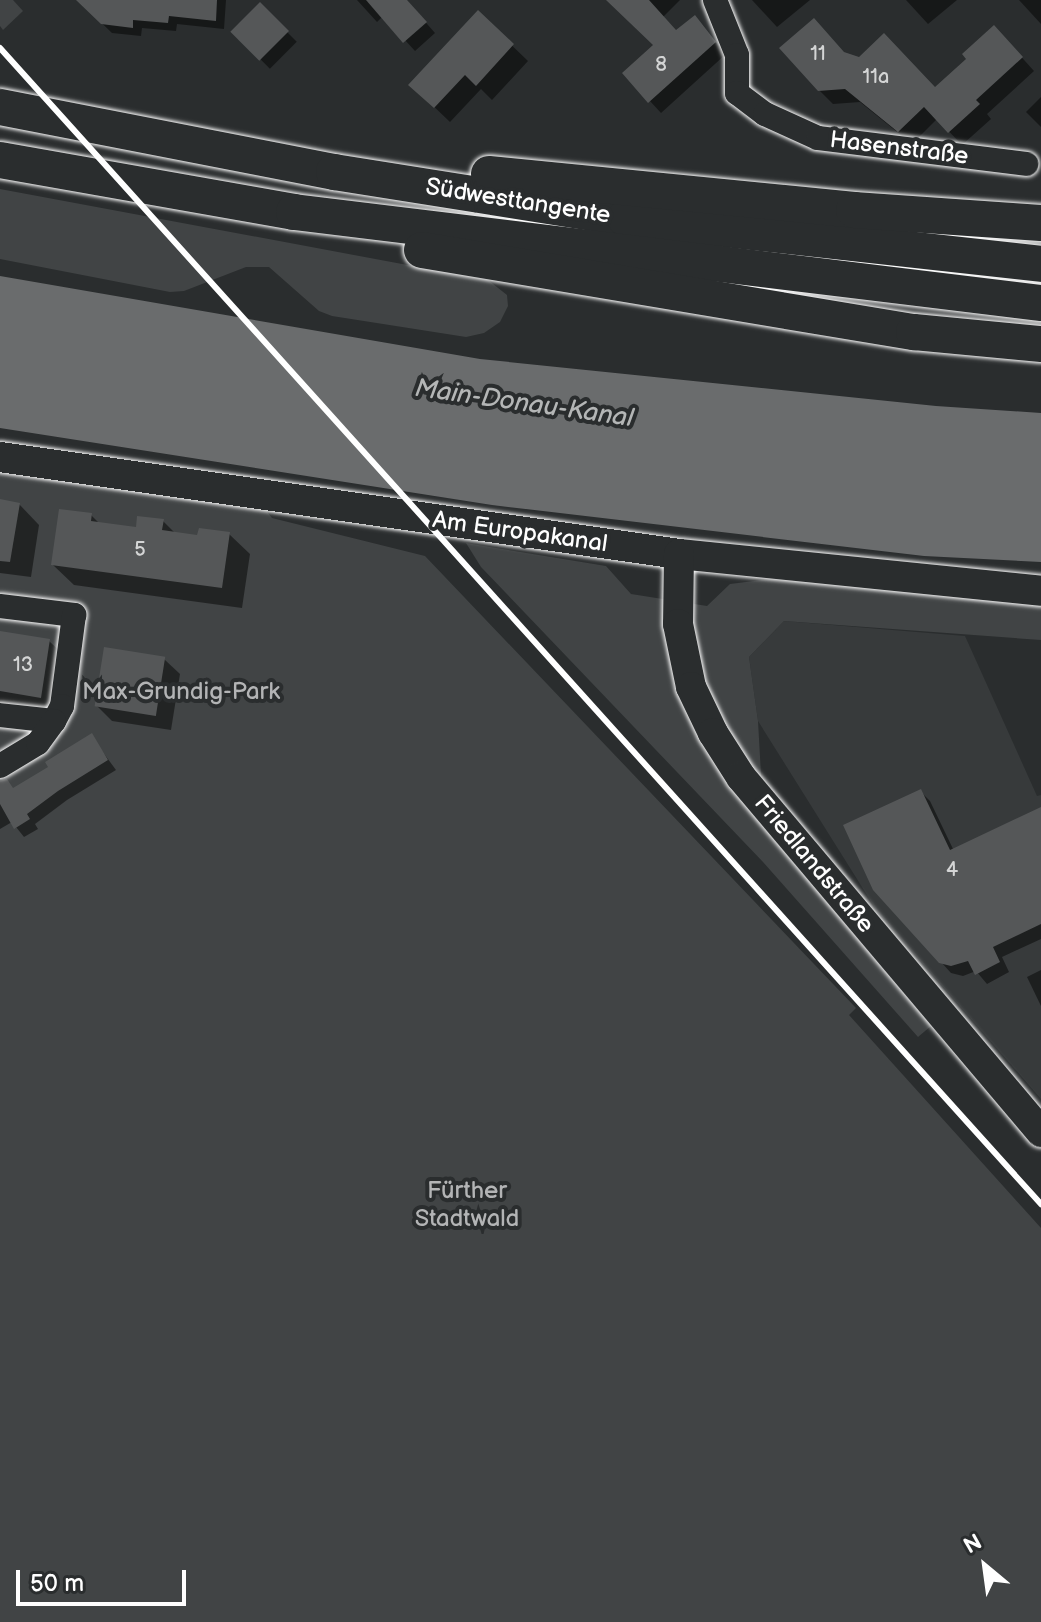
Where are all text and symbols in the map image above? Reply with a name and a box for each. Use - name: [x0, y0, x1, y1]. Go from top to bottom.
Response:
- house number: 11: [810, 42, 826, 66]
- house number: 8: [655, 53, 667, 77]
- house number: 11a: [863, 65, 889, 89]
- street label: Hasenstraße: [828, 125, 970, 171]
- street label: Südwesttangente: [424, 172, 612, 230]
- water label: Main-Donau-Kanal: [413, 373, 635, 435]
- street label: Am Europakanal: [431, 505, 609, 559]
- house number: 5: [134, 538, 146, 562]
- house number: 13: [13, 653, 33, 677]
- park label: Max-Grundig-Park: [82, 678, 280, 706]
- street label: Friedlandstraße: [748, 789, 880, 939]
- house number: 4: [946, 858, 958, 882]
- park label: Fürther Stadtwald: [415, 1177, 519, 1233]
- north arrow: [945, 1526, 1025, 1606]
- text: N: [959, 1529, 987, 1560]
- scale bar: [20, 1554, 190, 1604]
- text: 50 m: [30, 1569, 84, 1598]

